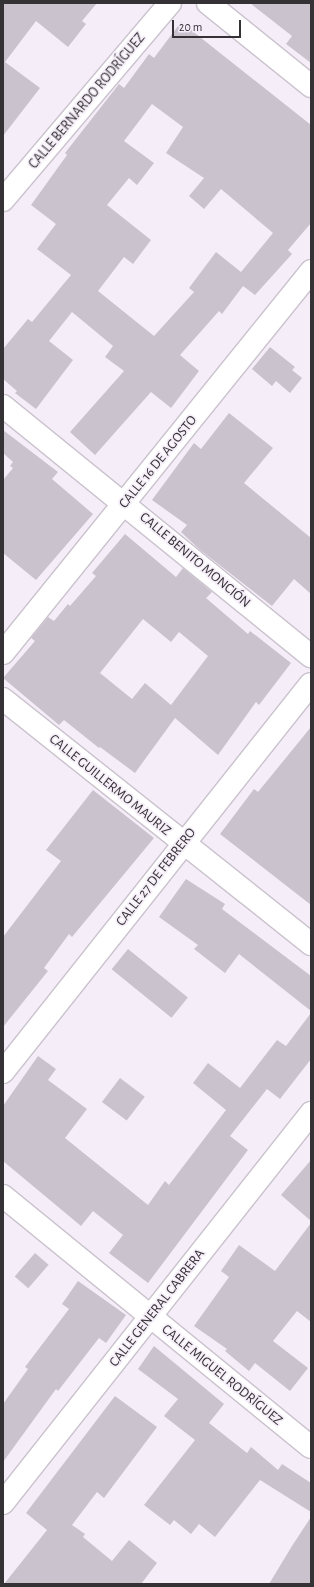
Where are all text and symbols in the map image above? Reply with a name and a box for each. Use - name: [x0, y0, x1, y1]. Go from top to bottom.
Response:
- scale bar: [174, 12, 243, 38]
- text: 20 m: [179, 21, 202, 33]
- street label: CALLE BERNARDO RODRÍGUEZ: [25, 30, 149, 172]
- street label: CALLE 16 DE AGOSTO: [115, 412, 201, 512]
- street label: CALLE BENITO MONCIÓN: [136, 509, 254, 611]
- street label: CALLE GUILLERMO MAURIZ: [46, 731, 174, 839]
- street label: CALLE 27 DE FEBRERO: [112, 825, 200, 929]
- street label: CALLE GENERAL CABRERA: [106, 1246, 208, 1370]
- street label: CALLE MIGUEL RODRÍGUEZ: [158, 1321, 286, 1429]

